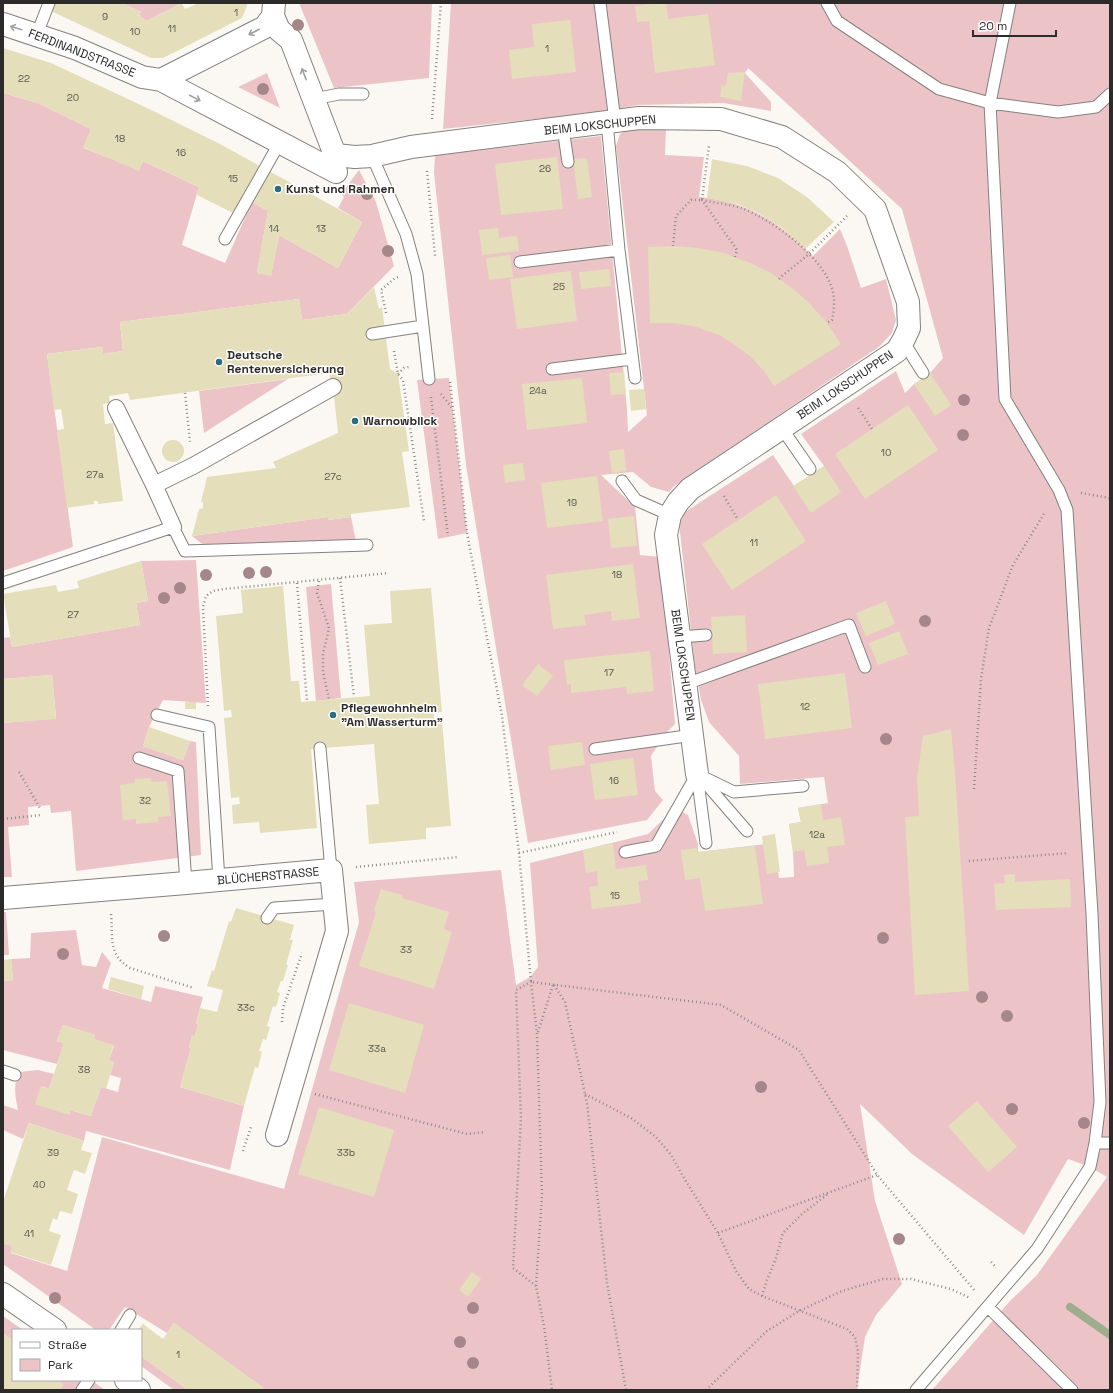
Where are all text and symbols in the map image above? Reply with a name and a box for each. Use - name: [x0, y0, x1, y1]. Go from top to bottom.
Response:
- house number: 1: [234, 6, 238, 19]
- house number: 9: [102, 10, 108, 23]
- scale bar: [973, 12, 1056, 38]
- text: 20 m: [979, 18, 1007, 34]
- house number: 11: [168, 22, 176, 35]
- one-way arrow: [10, 23, 22, 31]
- street label: FERDINANDSTRASSE: [26, 25, 138, 81]
- house number: 10: [130, 25, 140, 38]
- one-way arrow: [249, 29, 261, 36]
- house number: 1: [545, 42, 549, 55]
- one-way arrow: [300, 69, 307, 81]
- house number: 22: [18, 72, 30, 85]
- house number: 20: [67, 91, 79, 104]
- one-way arrow: [189, 95, 201, 102]
- street label: BEIM LOKSCHUPPEN: [543, 111, 657, 139]
- house number: 18: [115, 132, 125, 145]
- house number: 16: [176, 146, 186, 159]
- house number: 26: [539, 162, 551, 175]
- house number: 15: [228, 172, 238, 185]
- place label: Kunst und Rahmen: [286, 181, 395, 197]
- marker: Kunst und Rahmen: [273, 184, 283, 194]
- house number: 14: [269, 222, 279, 235]
- house number: 13: [316, 222, 326, 235]
- house number: 25: [553, 280, 565, 293]
- place label: Deutsche Rentenversicherung: [227, 347, 344, 377]
- street label: BEIM LOKSCHUPPEN: [794, 347, 896, 423]
- marker: Deutsche Rentenversicherung: [214, 357, 224, 367]
- house number: 24a: [529, 384, 547, 397]
- place label: Warnowblick: [363, 413, 438, 429]
- marker: Warnowblick: [350, 416, 360, 426]
- house number: 10: [881, 446, 891, 459]
- house number: 27a: [86, 468, 104, 481]
- house number: 27c: [324, 470, 342, 483]
- house number: 19: [567, 496, 577, 509]
- house number: 11: [750, 536, 758, 549]
- house number: 18: [612, 568, 622, 581]
- house number: 27: [67, 608, 79, 621]
- street label: BEIM LOKSCHUPPEN: [667, 608, 699, 722]
- house number: 17: [604, 666, 614, 679]
- place label: Pflegewohnheim "Am Wasserturm": [341, 700, 443, 730]
- house number: 12: [800, 700, 810, 713]
- marker: Pflegewohnheim "Am Wasserturm": [328, 710, 338, 720]
- house number: 16: [609, 774, 619, 787]
- house number: 32: [139, 794, 151, 807]
- house number: 12a: [809, 828, 825, 841]
- street label: BLÜCHERSTRASSE: [216, 864, 320, 888]
- house number: 15: [610, 889, 620, 902]
- house number: 33: [400, 943, 412, 956]
- house number: 33c: [237, 1001, 255, 1014]
- house number: 33a: [368, 1042, 386, 1055]
- house number: 38: [78, 1063, 90, 1076]
- house number: 39: [47, 1146, 59, 1159]
- house number: 33b: [337, 1146, 355, 1159]
- house number: 40: [33, 1178, 45, 1191]
- house number: 41: [24, 1227, 34, 1240]
- legend: [12, 1329, 142, 1381]
- text: Straße: [48, 1337, 87, 1353]
- house number: 1: [176, 1348, 180, 1361]
- text: Park: [48, 1357, 73, 1373]

